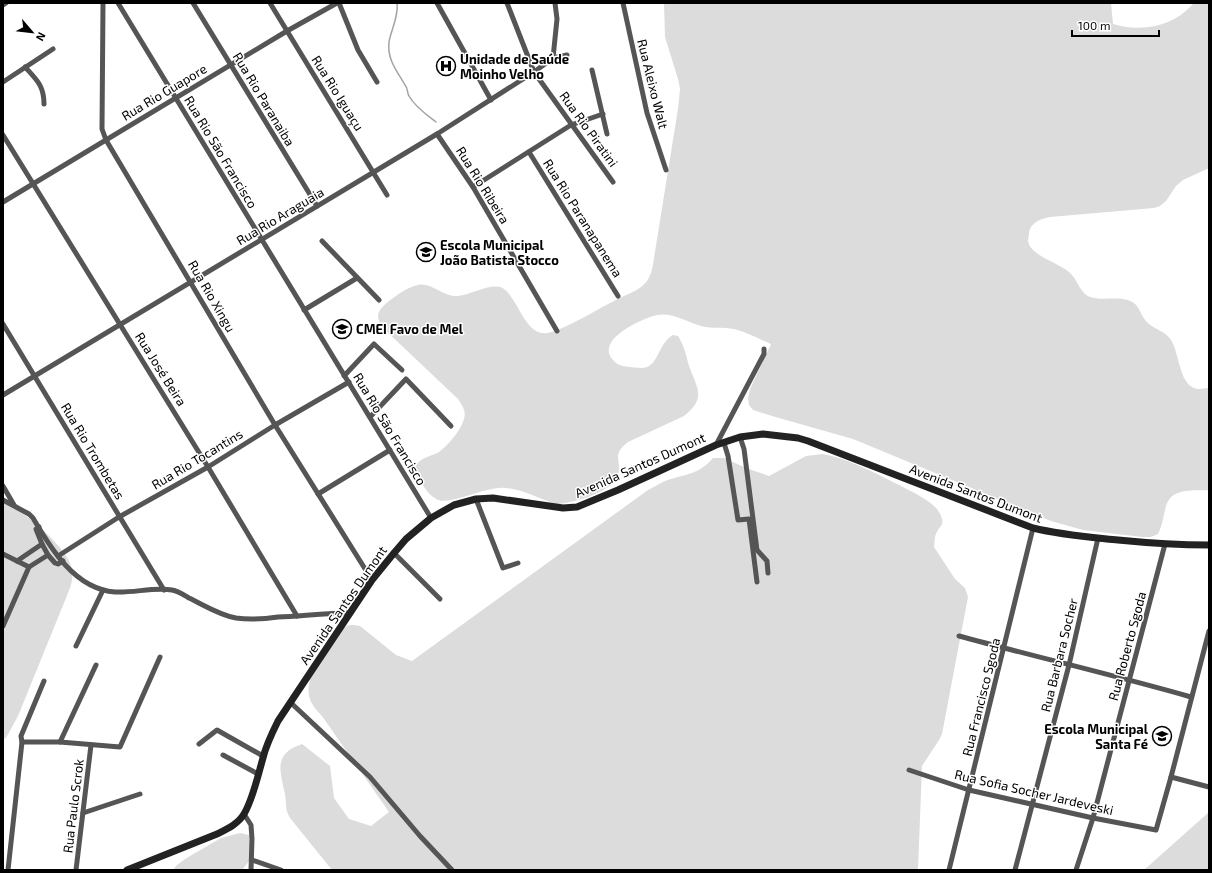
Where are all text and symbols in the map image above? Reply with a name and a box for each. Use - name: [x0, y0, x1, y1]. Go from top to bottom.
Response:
- north arrow: [12, 12, 52, 52]
- scale bar: [1072, 12, 1159, 38]
- text: 100 m: [1078, 18, 1110, 32]
- text: N: [34, 30, 49, 44]
- street label: Rua Aleixo Walt: [634, 37, 672, 131]
- street label: Rua Rio Paranaiba: [230, 49, 298, 149]
- place label: Unidade de Saúde Moinho Velho: [460, 51, 569, 82]
- street label: Rua Rio Iguaçu: [308, 52, 368, 134]
- hospital icon: Unidade de Saúde Moinho Velho: [435, 55, 457, 77]
- street label: Rua Rio Guapore: [118, 60, 210, 124]
- street label: Rua Rio Piratini: [556, 88, 622, 170]
- street label: Rua Rio São Francisco: [181, 93, 261, 211]
- street label: Rua Rio Ribeira: [453, 143, 513, 227]
- street label: Rua Rio Paranapanema: [540, 156, 626, 280]
- street label: Rua Rio Araguaia: [233, 184, 327, 248]
- place label: Escola Municipal João Batista Stocco: [440, 237, 559, 268]
- school or university icon: Escola Municipal João Batista Stocco: [415, 241, 437, 263]
- street label: Rua Rio Xingu: [185, 257, 239, 335]
- school or university icon: CMEI Favo de Mel: [331, 318, 353, 340]
- place label: CMEI Favo de Mel: [356, 321, 464, 337]
- street label: Rua José Beira: [132, 329, 190, 409]
- street label: Rua Rio São Francisco: [350, 370, 430, 488]
- street label: Rua Rio Trombetas: [58, 400, 128, 502]
- street label: Rua Rio Tocantins: [148, 425, 246, 493]
- street label: Avenida Santos Dumont: [572, 429, 708, 501]
- street label: Avenida Santos Dumont: [907, 460, 1045, 526]
- street label: Avenida Santos Dumont: [296, 543, 390, 667]
- street label: Rua Roberto Sgoda: [1105, 590, 1149, 702]
- street label: Rua Barbara Socher: [1037, 597, 1081, 713]
- street label: Rua Francisco Sgoda: [959, 636, 1003, 758]
- place label: Escola Municipal Santa Fé: [1044, 721, 1149, 752]
- school or university icon: Escola Municipal Santa Fé: [1151, 725, 1173, 747]
- street label: Rua Paulo Scrok: [59, 758, 87, 854]
- street label: Rua Sofia Socher Jardeveski: [953, 766, 1115, 818]

